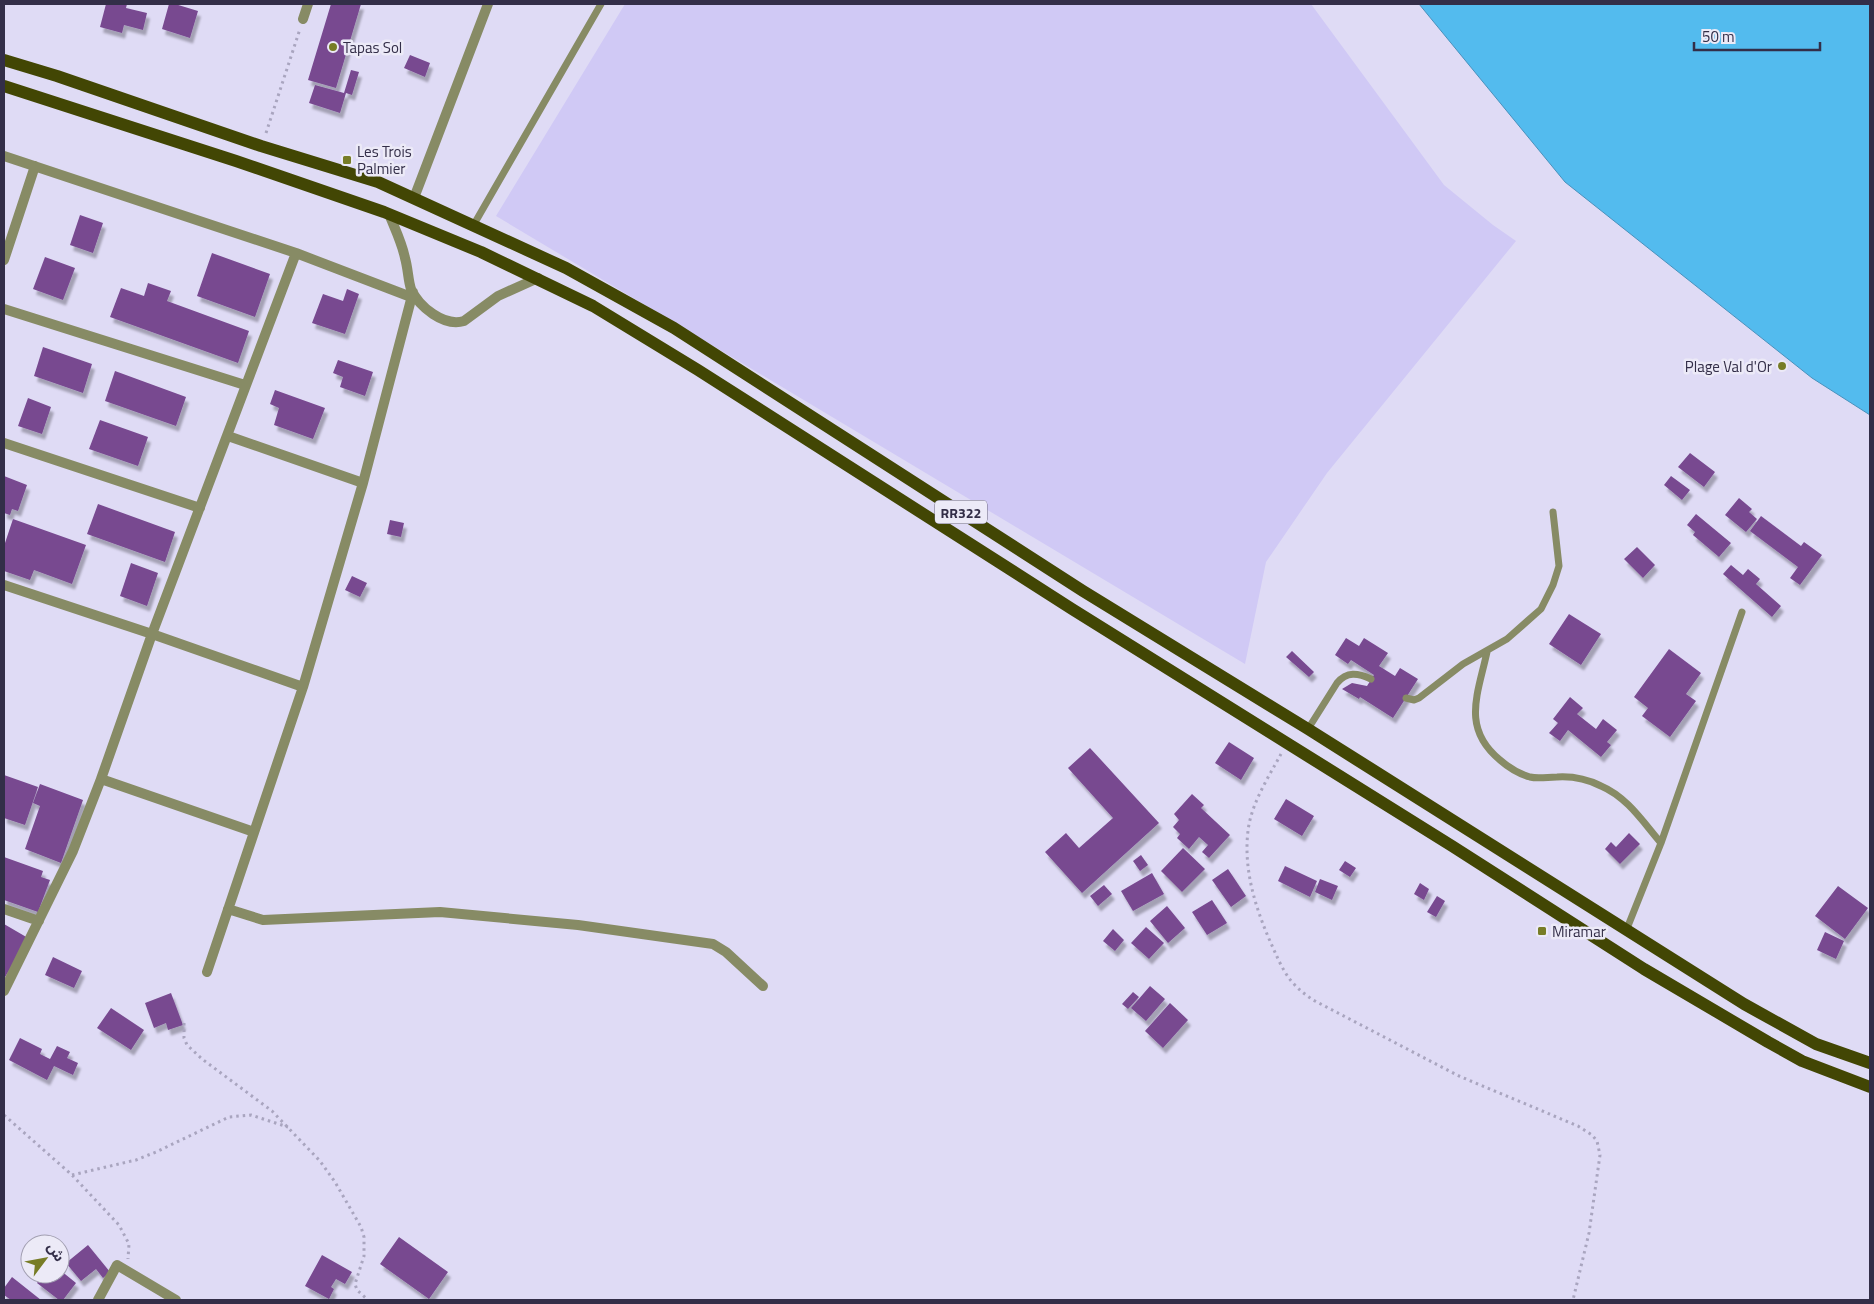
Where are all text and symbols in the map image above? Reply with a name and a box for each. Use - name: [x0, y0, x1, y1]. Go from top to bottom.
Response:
- scale bar: [1694, 20, 1820, 52]
- text: 50 m: [1702, 25, 1735, 48]
- place label: Tapas Sol: [343, 36, 402, 59]
- marker: Tapas Sol: [327, 41, 339, 53]
- place label: Les Trois Palmier: [357, 140, 412, 180]
- marker: Les Trois Palmier: [341, 154, 353, 166]
- place label: Plage Val d'Or: [1685, 355, 1772, 378]
- marker: Plage Val d'Or: [1776, 360, 1788, 372]
- road number: RR322: [935, 501, 987, 524]
- place label: Miramar: [1552, 920, 1606, 943]
- marker: Miramar: [1536, 925, 1548, 937]
- north arrow: [20, 1234, 70, 1284]
- text: ش: [42, 1238, 70, 1266]

